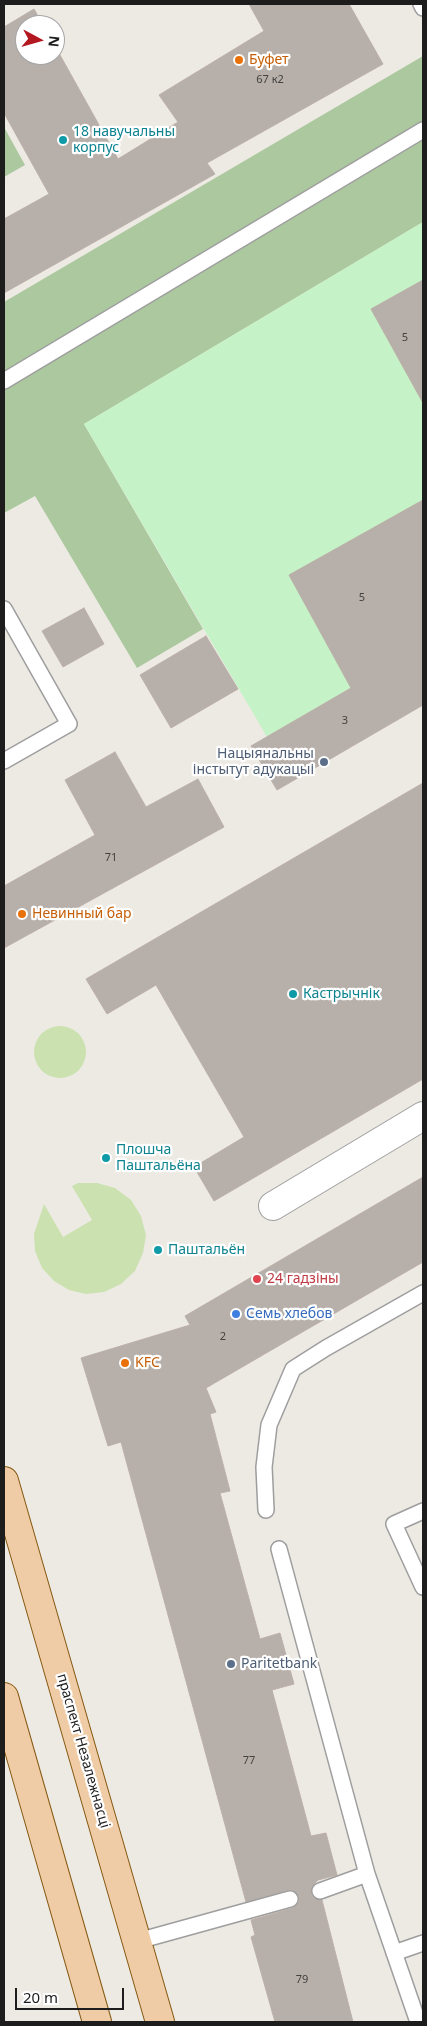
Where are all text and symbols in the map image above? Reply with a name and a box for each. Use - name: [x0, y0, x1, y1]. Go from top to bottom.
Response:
- north arrow: [15, 15, 65, 65]
- text: N: [44, 35, 64, 48]
- place label: Буфет: [249, 52, 289, 68]
- marker: Буфет: [233, 54, 245, 66]
- house number: 67 к2: [256, 73, 284, 87]
- place label: 18 навучальны корпус: [73, 124, 175, 156]
- marker: 18 навучальны корпус: [57, 134, 69, 146]
- house number: 5: [402, 331, 408, 345]
- house number: 5: [359, 591, 365, 605]
- house number: 3: [342, 714, 348, 728]
- place label: Нацыянальны інстытут адукацыі: [193, 746, 314, 779]
- marker: Нацыянальны інстытут адукацыі: [318, 756, 330, 768]
- house number: 71: [105, 851, 117, 865]
- place label: Невинный бар: [32, 906, 132, 922]
- marker: Невинный бар: [16, 908, 28, 920]
- place label: Кастрычнік: [303, 986, 380, 1002]
- marker: Кастрычнік: [287, 988, 299, 1000]
- place label: Плошча Паштальёна: [116, 1142, 201, 1174]
- marker: Плошча Паштальёна: [100, 1152, 112, 1164]
- place label: Паштальён: [168, 1242, 245, 1258]
- marker: Паштальён: [152, 1244, 164, 1256]
- place label: 24 гадзіны: [267, 1271, 339, 1287]
- marker: 24 гадзіны: [251, 1273, 263, 1285]
- place label: Семь хлебов: [246, 1306, 332, 1322]
- marker: Семь хлебов: [230, 1308, 242, 1320]
- house number: 2: [220, 1330, 226, 1344]
- place label: KFC: [135, 1355, 160, 1371]
- marker: KFC: [119, 1357, 131, 1369]
- place label: Paritetbank: [241, 1656, 317, 1672]
- marker: Paritetbank: [225, 1658, 237, 1670]
- street label: праспект Незалежнасці: [53, 1672, 113, 1830]
- house number: 77: [243, 1754, 255, 1768]
- house number: 79: [296, 1973, 308, 1987]
- scale bar: [18, 1978, 126, 2010]
- text: 20 m: [23, 1987, 58, 2007]

